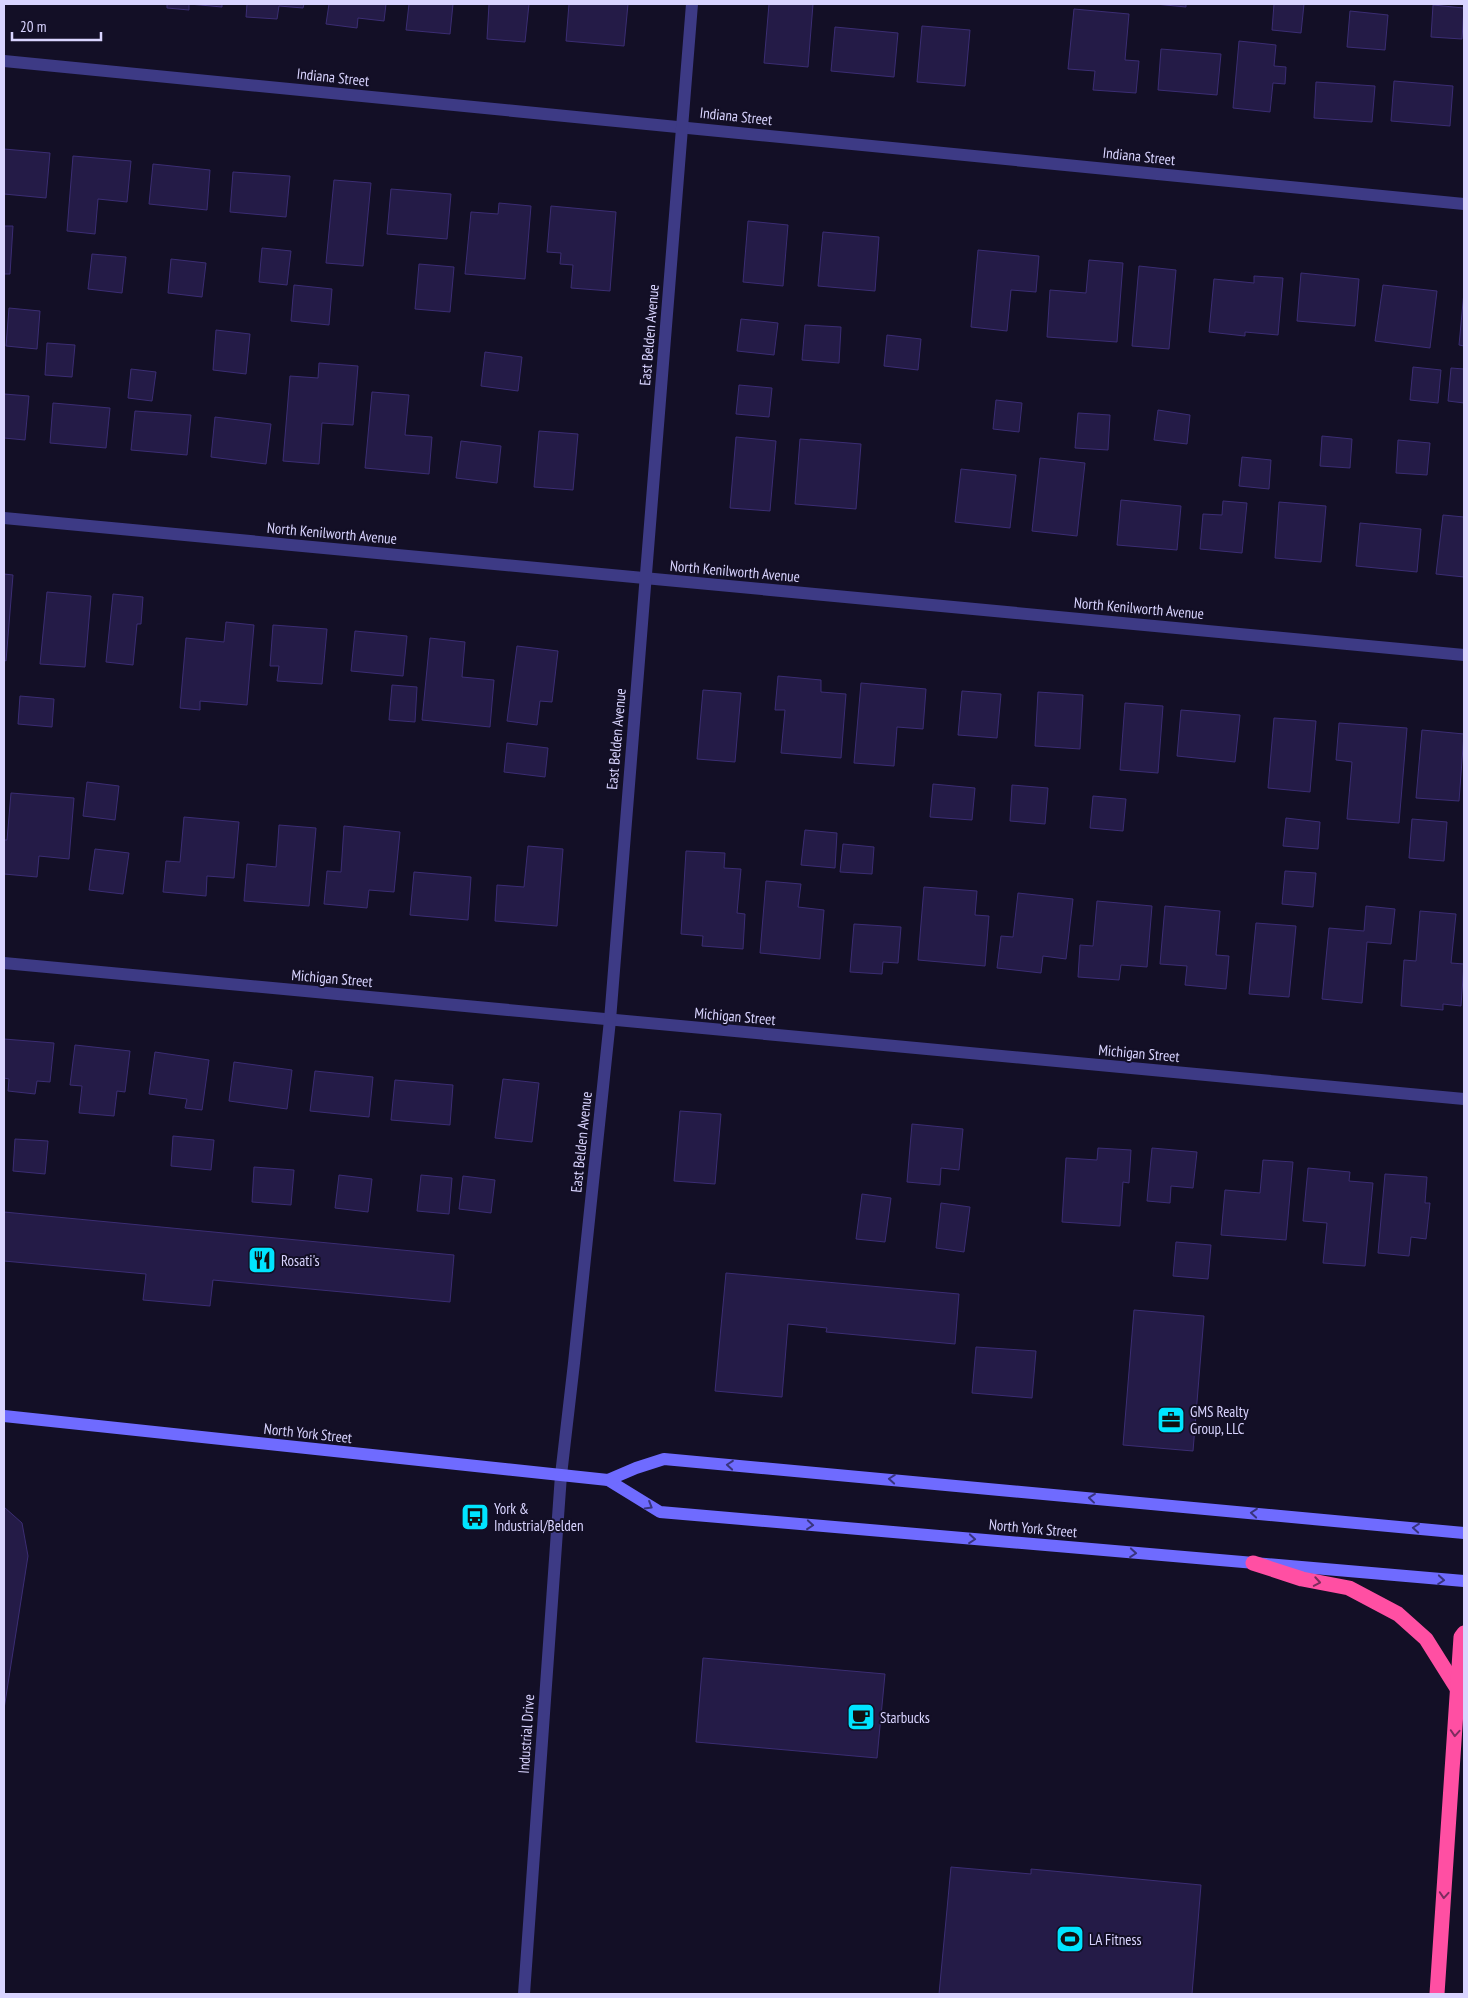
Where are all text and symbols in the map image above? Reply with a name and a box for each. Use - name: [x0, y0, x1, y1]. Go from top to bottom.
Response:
- scale bar: [12, 10, 101, 42]
- text: 20 m: [20, 17, 46, 36]
- street label: Indiana Street: [296, 64, 370, 90]
- street label: Indiana Street: [699, 103, 773, 129]
- street label: Indiana Street: [1102, 143, 1176, 169]
- street label: East Belden Avenue: [635, 284, 663, 386]
- street label: North Kenilworth Avenue: [266, 518, 398, 548]
- street label: North Kenilworth Avenue: [669, 556, 801, 586]
- street label: North Kenilworth Avenue: [1073, 593, 1205, 623]
- street label: East Belden Avenue: [602, 688, 630, 790]
- street label: Michigan Street: [291, 965, 373, 991]
- street label: Michigan Street: [694, 1003, 776, 1029]
- street label: Michigan Street: [1098, 1040, 1180, 1066]
- street label: East Belden Avenue: [566, 1091, 596, 1193]
- restaurant icon: Rosati's: [247, 1245, 277, 1275]
- place label: Rosati's: [281, 1251, 320, 1270]
- place label: GMS Realty Group, LLC: [1190, 1402, 1249, 1438]
- office icon: GMS Realty Group, LLC: [1156, 1405, 1186, 1435]
- street label: North York Street: [263, 1419, 353, 1447]
- one-way arrow: [726, 1460, 734, 1471]
- one-way arrow: [888, 1474, 896, 1485]
- one-way arrow: [1088, 1493, 1096, 1504]
- place label: York & Industrial/Belden: [494, 1499, 584, 1535]
- one-way arrow: [644, 1500, 653, 1510]
- bus stop icon: York & Industrial/Belden: [460, 1502, 490, 1532]
- one-way arrow: [1250, 1508, 1258, 1519]
- street label: North York Street: [988, 1515, 1078, 1541]
- one-way arrow: [806, 1520, 814, 1531]
- one-way arrow: [1411, 1523, 1419, 1534]
- one-way arrow: [968, 1534, 976, 1545]
- one-way arrow: [1130, 1547, 1138, 1558]
- one-way arrow: [1438, 1574, 1446, 1585]
- one-way arrow: [1312, 1576, 1321, 1586]
- street label: Industrial Drive: [514, 1694, 538, 1774]
- cafe icon: Starbucks: [846, 1702, 876, 1732]
- place label: Starbucks: [880, 1708, 930, 1727]
- one-way arrow: [1449, 1729, 1460, 1737]
- one-way arrow: [1438, 1891, 1449, 1899]
- sports icon: LA Fitness: [1055, 1924, 1085, 1954]
- place label: LA Fitness: [1089, 1930, 1142, 1949]

